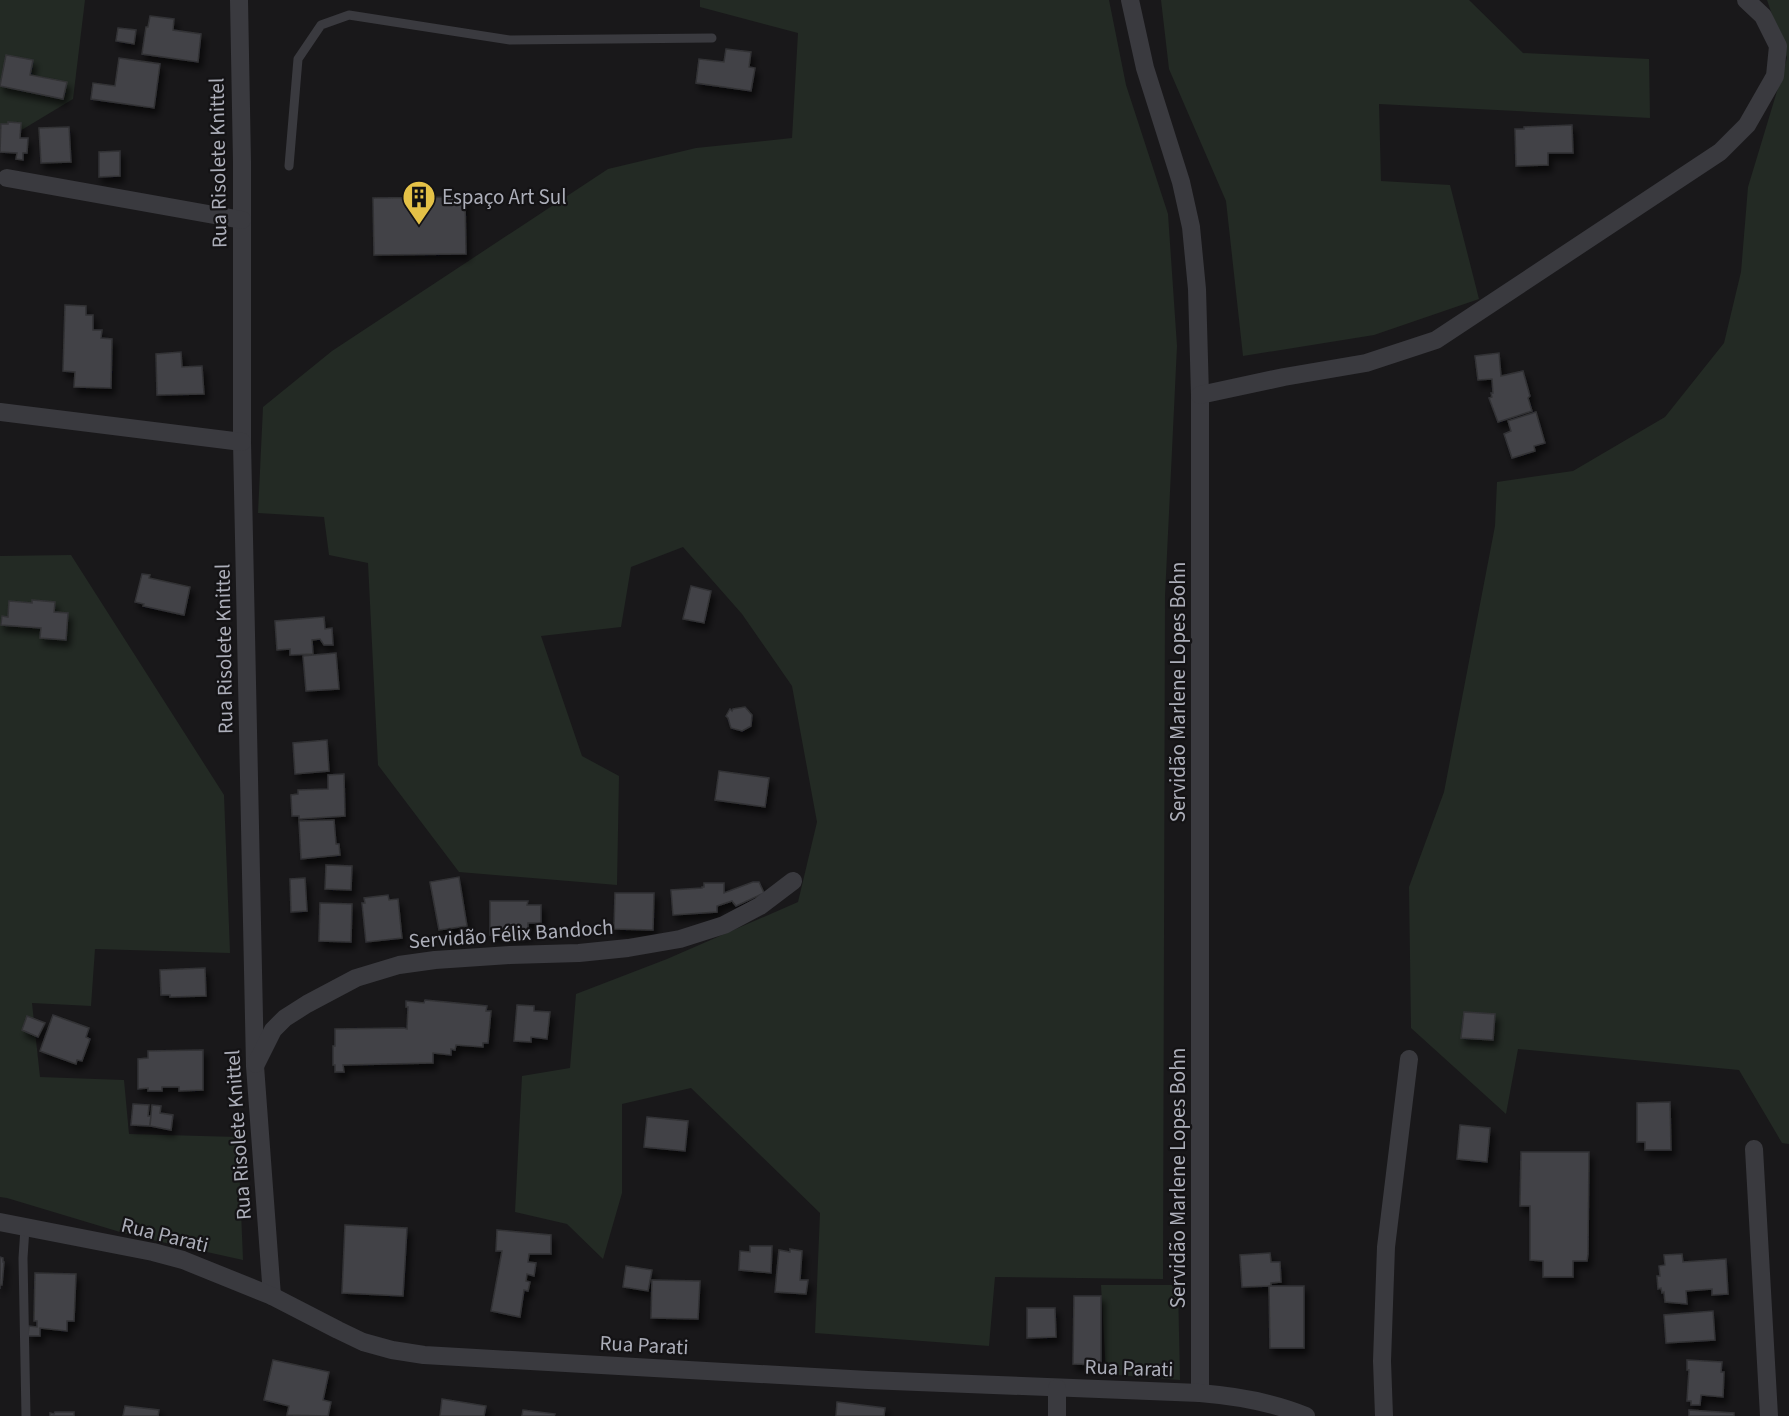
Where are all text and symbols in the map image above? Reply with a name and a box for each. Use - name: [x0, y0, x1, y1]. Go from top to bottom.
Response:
- street label: Rua Risolete Knittel: [202, 77, 234, 249]
- building icon: Espaço Art Sul: [401, 179, 437, 226]
- place label: Espaço Art Sul: [442, 182, 567, 212]
- street label: Servidão Marlene Lopes Bohn: [1163, 562, 1193, 822]
- street label: Rua Risolete Knittel: [208, 563, 240, 735]
- street label: Servidão Félix Bandoch: [408, 912, 614, 956]
- street label: Servidão Marlene Lopes Bohn: [1163, 1048, 1193, 1308]
- street label: Rua Risolete Knittel: [217, 1049, 259, 1221]
- street label: Rua Parati: [118, 1210, 212, 1260]
- street label: Rua Parati: [599, 1328, 689, 1362]
- street label: Rua Parati: [1084, 1351, 1174, 1385]

